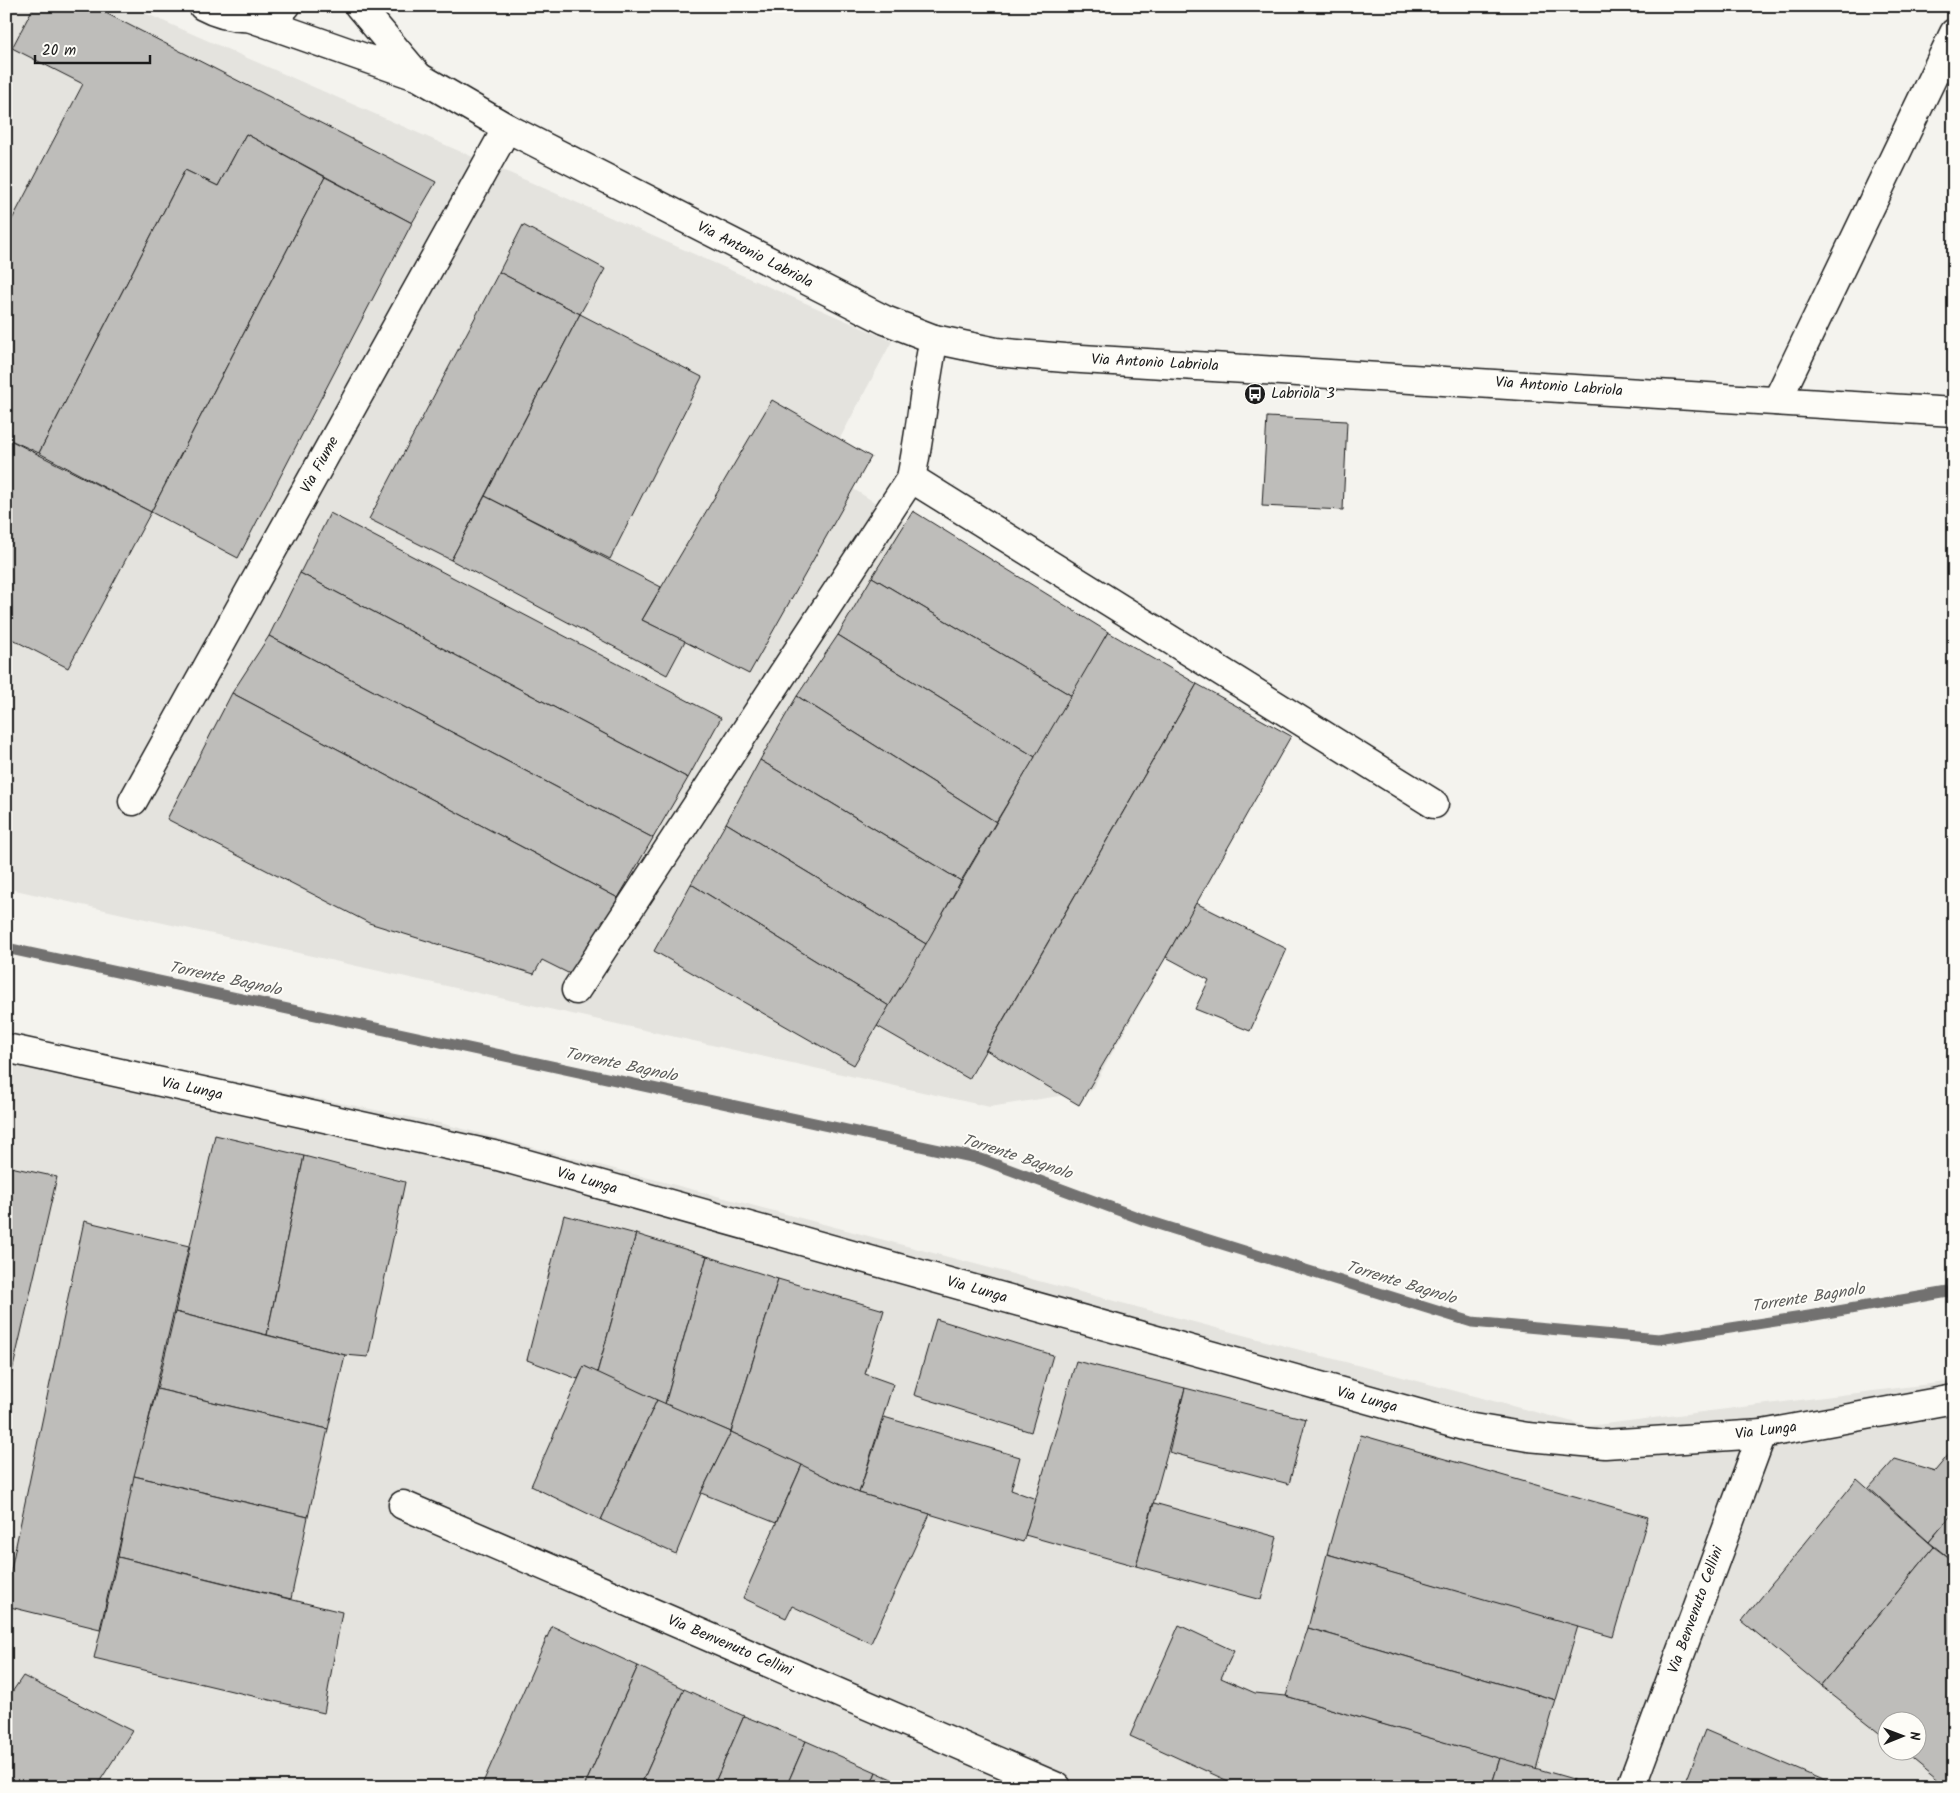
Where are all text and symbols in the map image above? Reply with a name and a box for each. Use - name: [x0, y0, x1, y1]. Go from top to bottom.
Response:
- scale bar: [35, 32, 150, 64]
- text: 20 m: [42, 39, 76, 63]
- street label: Via Antonio Labriola: [693, 215, 817, 295]
- street label: Via Antonio Labriola: [1091, 348, 1219, 378]
- street label: Via Antonio Labriola: [1494, 371, 1624, 403]
- bus stop icon: Labriola 3: [1243, 382, 1267, 406]
- place label: Labriola 3: [1271, 382, 1335, 406]
- street label: Via Fiume: [294, 432, 346, 498]
- water label: Torrente Bagnolo: [167, 955, 285, 1003]
- water label: Torrente Bagnolo: [563, 1041, 681, 1089]
- street label: Via Lunga: [159, 1071, 225, 1107]
- water label: Torrente Bagnolo: [959, 1127, 1077, 1187]
- street label: Via Lunga: [554, 1161, 620, 1201]
- water label: Torrente Bagnolo: [1343, 1254, 1461, 1312]
- street label: Via Lunga: [944, 1270, 1010, 1310]
- water label: Torrente Bagnolo: [1750, 1276, 1868, 1319]
- street label: Via Lunga: [1334, 1380, 1400, 1420]
- street label: Via Lunga: [1734, 1415, 1798, 1447]
- street label: Via Benvenuto Cellini: [1662, 1542, 1731, 1677]
- street label: Via Benvenuto Cellini: [664, 1609, 798, 1684]
- north arrow: [1878, 1710, 1928, 1760]
- text: N: [1903, 1731, 1925, 1741]

